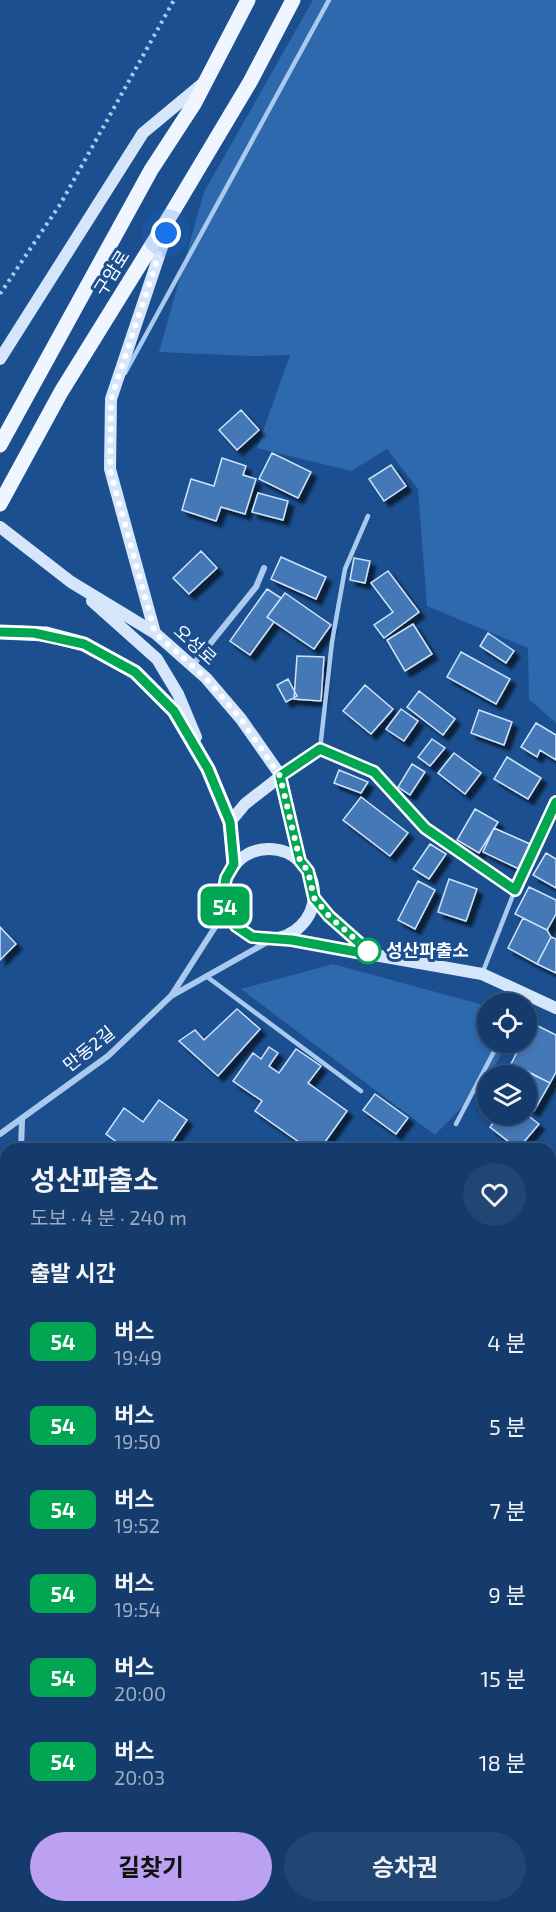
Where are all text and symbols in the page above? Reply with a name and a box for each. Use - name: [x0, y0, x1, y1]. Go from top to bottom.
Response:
- your location: [151, 218, 181, 248]
- street label: 구암로: [89, 246, 134, 299]
- street label: 오성로: [170, 619, 221, 669]
- line badge: 54: [198, 886, 252, 926]
- text: 54: [213, 894, 237, 919]
- marker: 성산파출소: [355, 938, 381, 964]
- place label: 성산파출소: [386, 939, 469, 961]
- map controls: [477, 993, 537, 1125]
- button: locate: [477, 993, 537, 1053]
- street label: 만동2길: [58, 1021, 119, 1076]
- button: layers: [477, 1065, 537, 1125]
- text: 성산파출소: [30, 1162, 159, 1196]
- button: heart: [463, 1163, 526, 1226]
- text: 도보 · 4 분 · 240 m: [30, 1205, 187, 1229]
- text: 출발 시간: [30, 1259, 116, 1285]
- text: 버스: [114, 1317, 154, 1343]
- text: 54: [51, 1329, 75, 1354]
- text: 4 분: [487, 1329, 526, 1355]
- text: 19:49: [114, 1345, 162, 1369]
- text: 버스: [114, 1401, 154, 1427]
- text: 54: [51, 1413, 75, 1438]
- text: 5 분: [489, 1413, 526, 1439]
- text: 19:50: [114, 1429, 161, 1453]
- text: 버스: [114, 1485, 154, 1511]
- text: 54: [51, 1497, 75, 1522]
- text: 7 분: [490, 1497, 526, 1523]
- text: 19:52: [114, 1513, 160, 1537]
- text: 버스: [114, 1569, 154, 1595]
- text: 54: [51, 1581, 75, 1606]
- text: 9 분: [488, 1581, 526, 1607]
- text: 19:54: [114, 1597, 161, 1621]
- text: 버스: [114, 1653, 154, 1679]
- text: 54: [51, 1665, 75, 1690]
- text: 15 분: [480, 1665, 526, 1691]
- text: 20:00: [114, 1681, 166, 1705]
- text: 버스: [114, 1737, 154, 1763]
- text: 54: [51, 1749, 75, 1774]
- text: 18 분: [479, 1749, 526, 1775]
- text: 20:03: [114, 1765, 165, 1789]
- button: 길찾기: [30, 1832, 272, 1901]
- button: 승차권: [284, 1832, 526, 1901]

